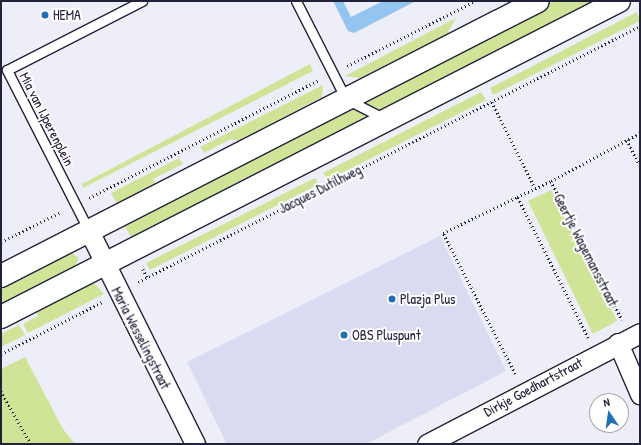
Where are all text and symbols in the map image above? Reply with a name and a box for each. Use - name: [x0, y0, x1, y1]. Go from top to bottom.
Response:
- place label: HEMA: [53, 7, 81, 23]
- marker: HEMA: [40, 10, 50, 20]
- street label: Mia van IJperenplein: [16, 69, 78, 169]
- street label: Jacques Dutilhweg: [276, 161, 364, 217]
- street label: Geertje Wagemansstraat: [550, 191, 622, 309]
- street label: Maria Wesselingstraat: [108, 284, 174, 392]
- place label: Plazja Plus: [400, 291, 455, 307]
- marker: Plazja Plus: [387, 294, 397, 304]
- place label: OBS Pluspunt: [352, 327, 421, 343]
- marker: OBS Pluspunt: [339, 330, 349, 340]
- street label: Dirkje Goedhartstraat: [481, 354, 585, 420]
- north arrow: [589, 393, 629, 433]
- text: N: [602, 395, 611, 410]

